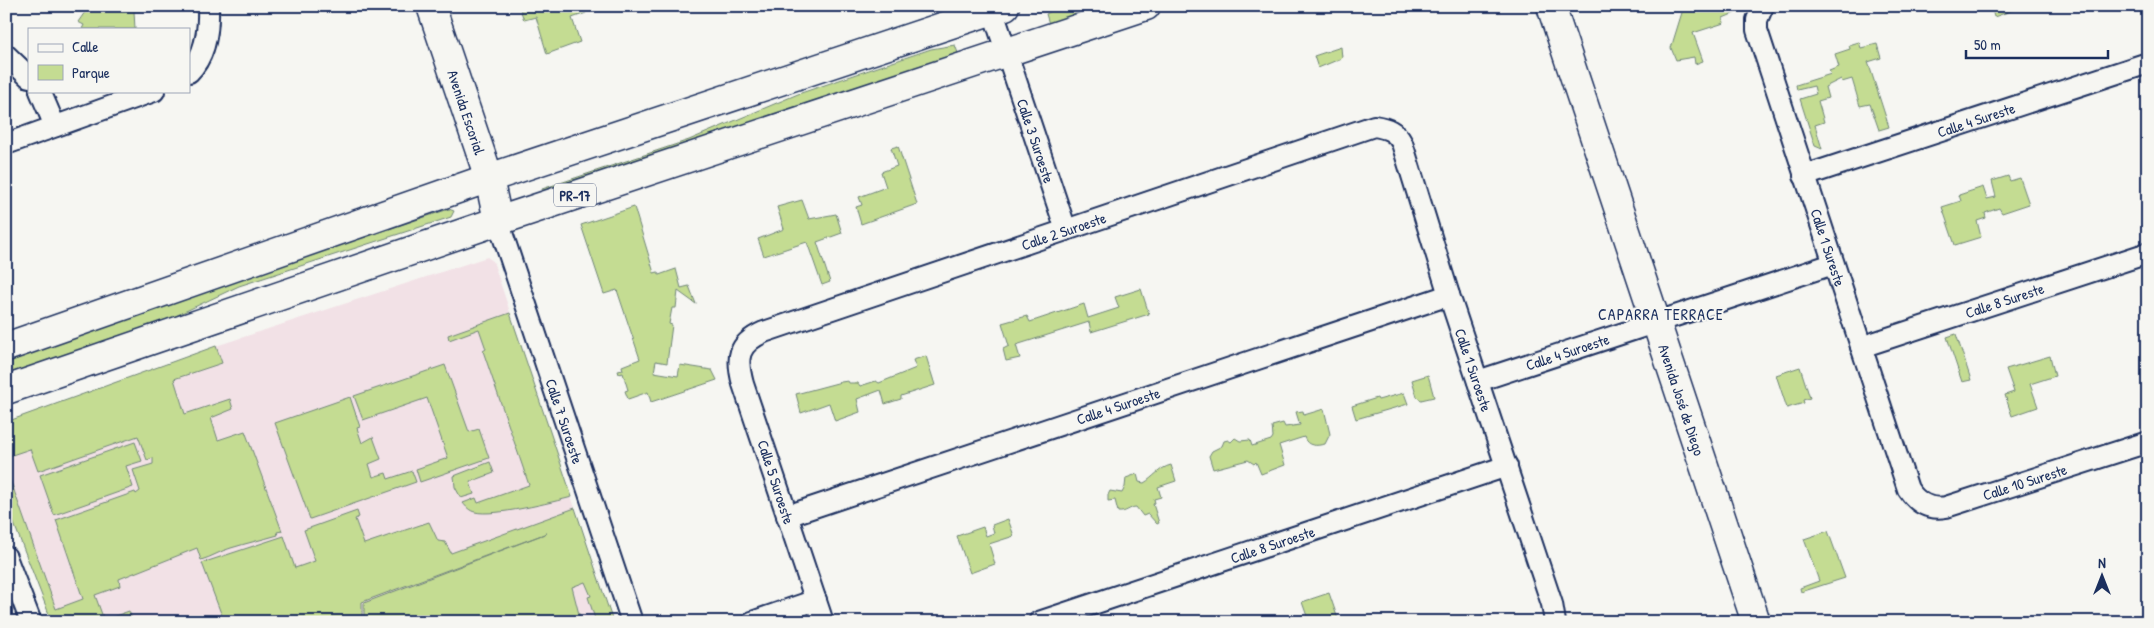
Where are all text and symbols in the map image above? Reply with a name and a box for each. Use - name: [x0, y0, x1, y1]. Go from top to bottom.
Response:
- legend: [28, 28, 190, 92]
- scale bar: [1966, 28, 2109, 60]
- text: 50 m: [1974, 34, 2001, 55]
- text: Calle: [72, 36, 99, 57]
- text: Parque: [72, 62, 110, 83]
- street label: Avenida Escorial: [443, 67, 491, 157]
- street label: Calle 3 Suroeste: [1012, 96, 1060, 186]
- street label: Calle 4 Sureste: [1934, 97, 2018, 142]
- road number: PR-17: [554, 184, 596, 206]
- street label: Calle 1 Sureste: [1806, 206, 1851, 289]
- street label: Calle 2 Suroeste: [1018, 207, 1109, 255]
- street label: Calle 8 Sureste: [1962, 277, 2047, 323]
- district label: CAPARRA TERRACE: [1598, 303, 1724, 325]
- street label: Calle 1 Suroeste: [1450, 325, 1498, 414]
- street label: Calle 4 Suroeste: [1523, 328, 1612, 375]
- street label: Avenida José de Diego: [1654, 341, 1710, 458]
- street label: Calle 7 Suroeste: [541, 376, 589, 466]
- street label: Calle 4 Suroeste: [1074, 382, 1163, 429]
- street label: Calle 5 Suroeste: [753, 437, 799, 527]
- street label: Calle 10 Sureste: [1980, 458, 2069, 505]
- street label: Calle 8 Suroeste: [1227, 520, 1317, 568]
- north arrow: [2076, 550, 2126, 600]
- text: N: [2098, 553, 2106, 572]

